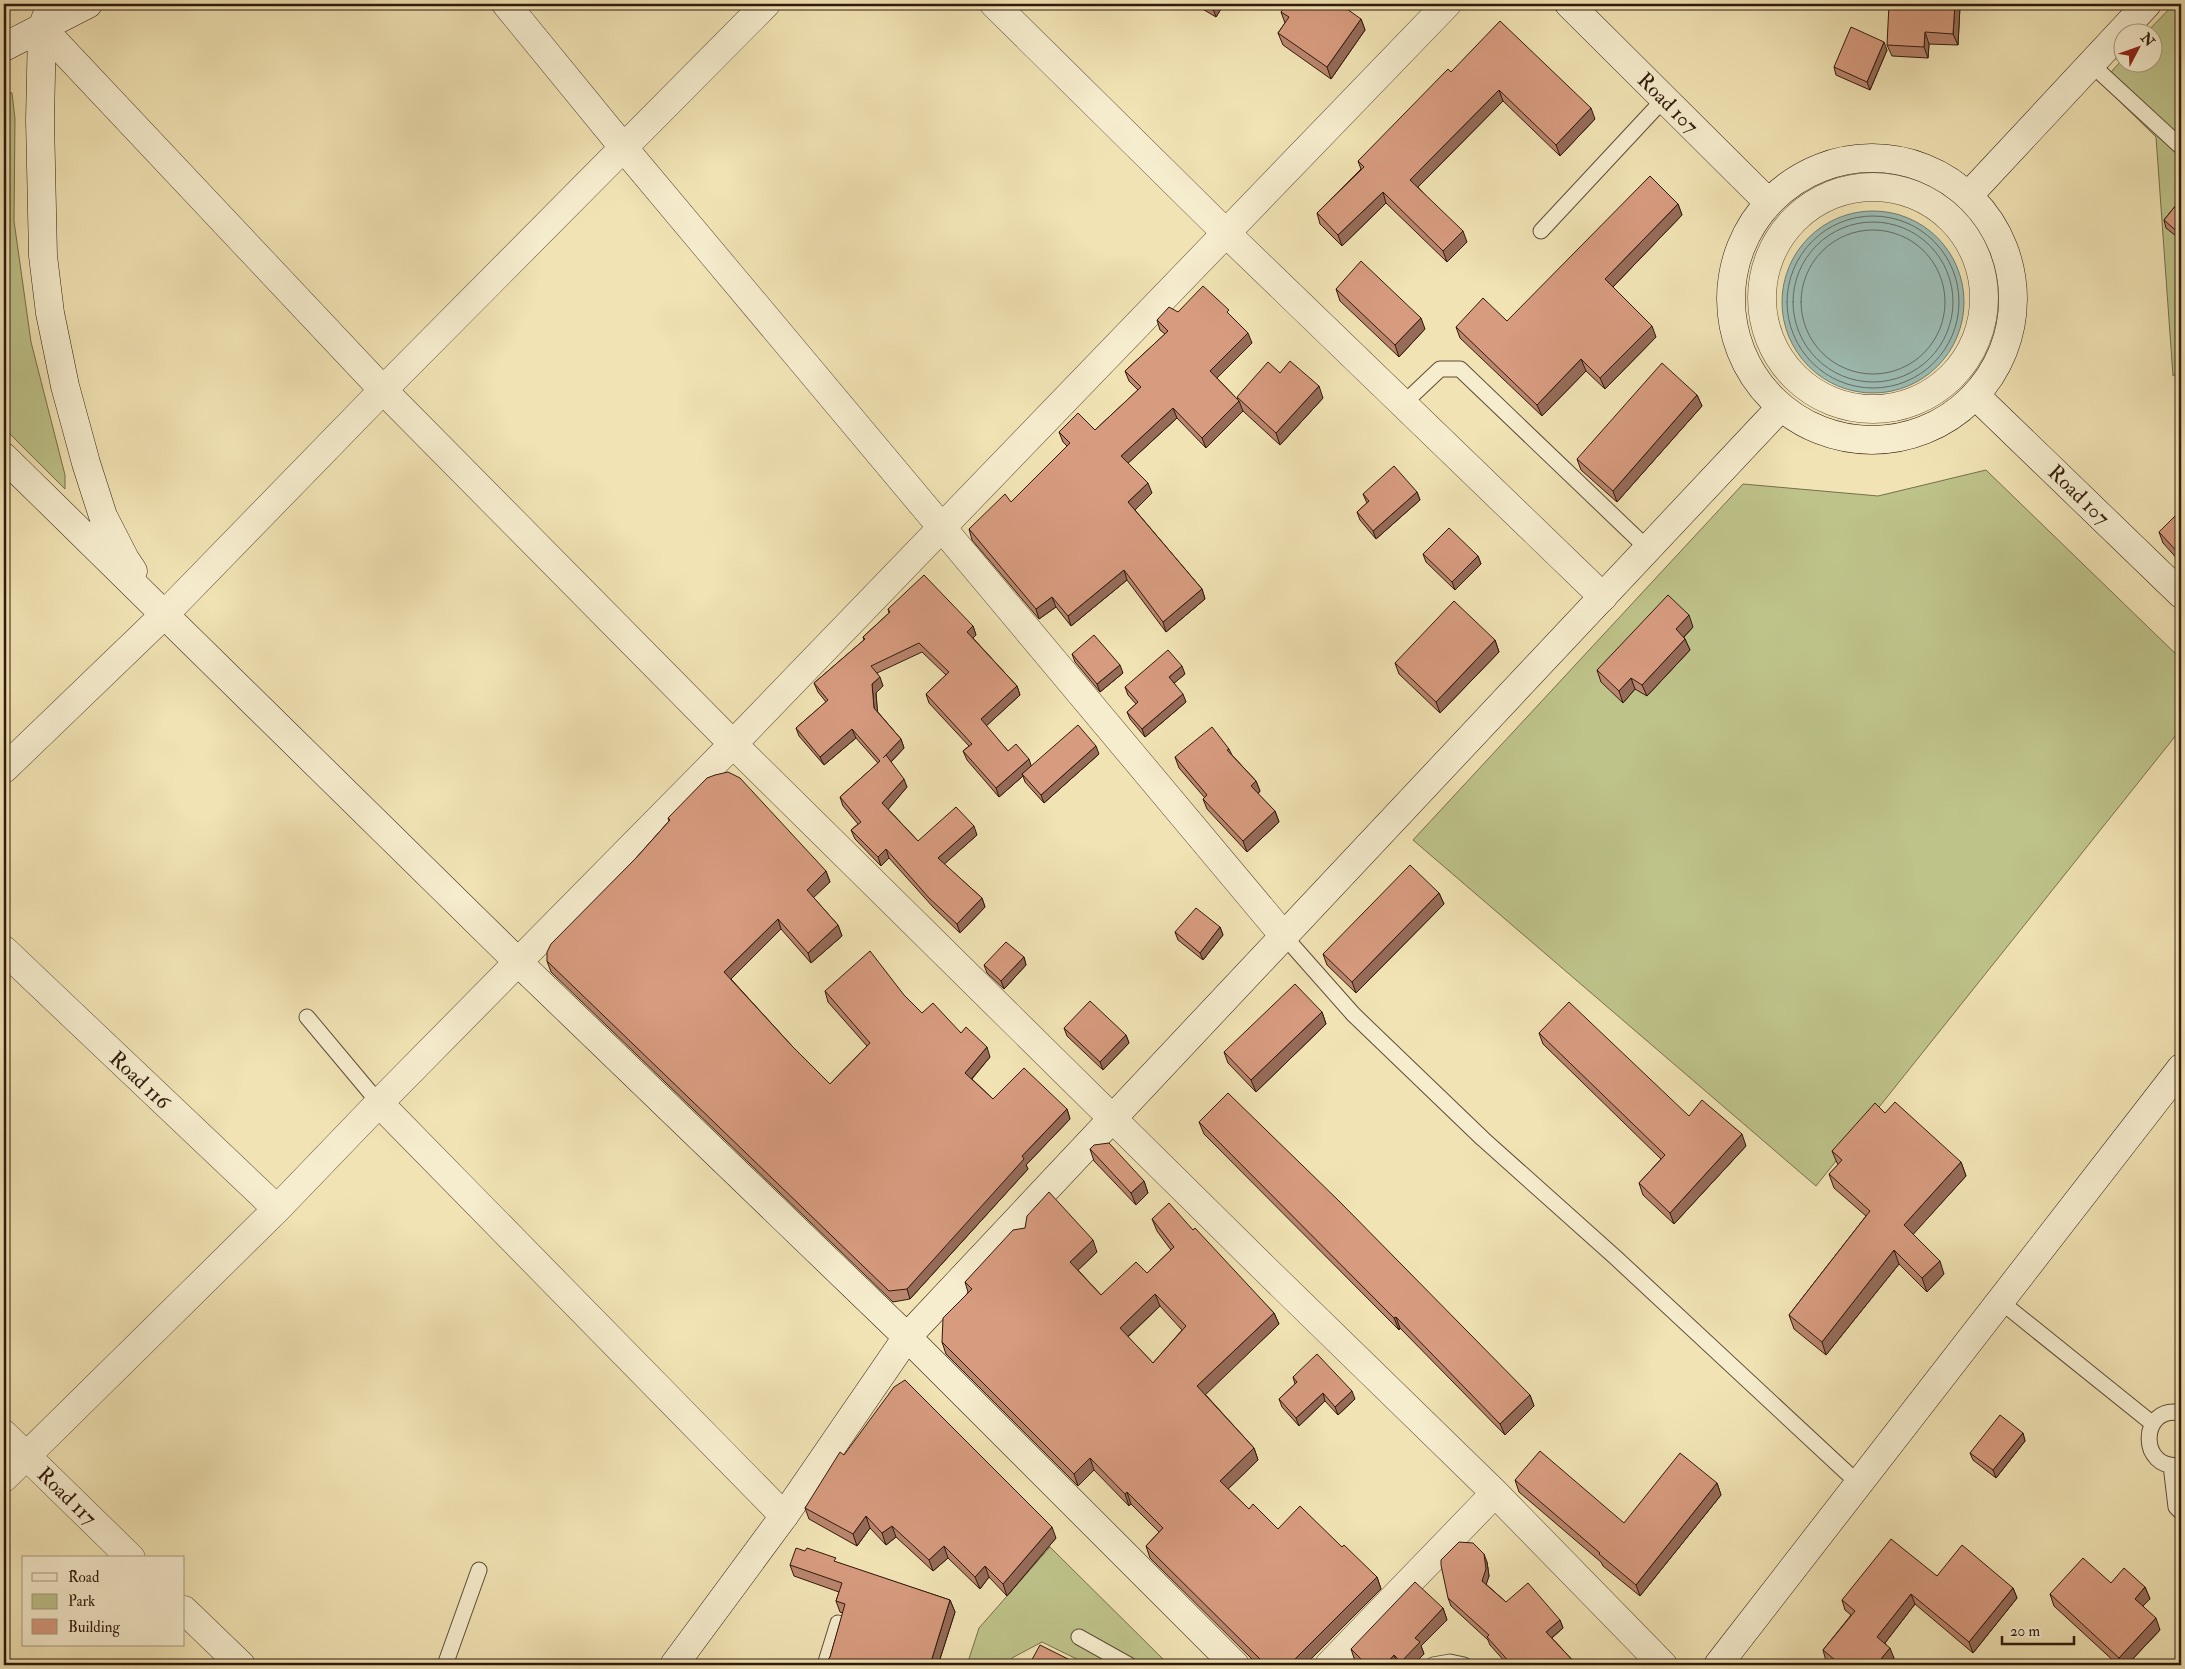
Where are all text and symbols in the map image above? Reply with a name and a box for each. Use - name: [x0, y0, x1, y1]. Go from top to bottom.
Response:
- north arrow: [2112, 22, 2162, 72]
- text: N: [2136, 29, 2158, 50]
- street label: Road 107: [1631, 67, 1704, 140]
- street label: Road 107: [2042, 459, 2116, 532]
- street label: Road 116: [103, 1045, 177, 1116]
- street label: Road 117: [31, 1461, 103, 1532]
- legend: [22, 1556, 185, 1646]
- text: Road: [68, 1568, 100, 1587]
- text: Park: [68, 1592, 95, 1611]
- scale bar: [2002, 1614, 2075, 1646]
- text: Building: [68, 1618, 120, 1637]
- text: 20 m: [2010, 1622, 2040, 1641]

